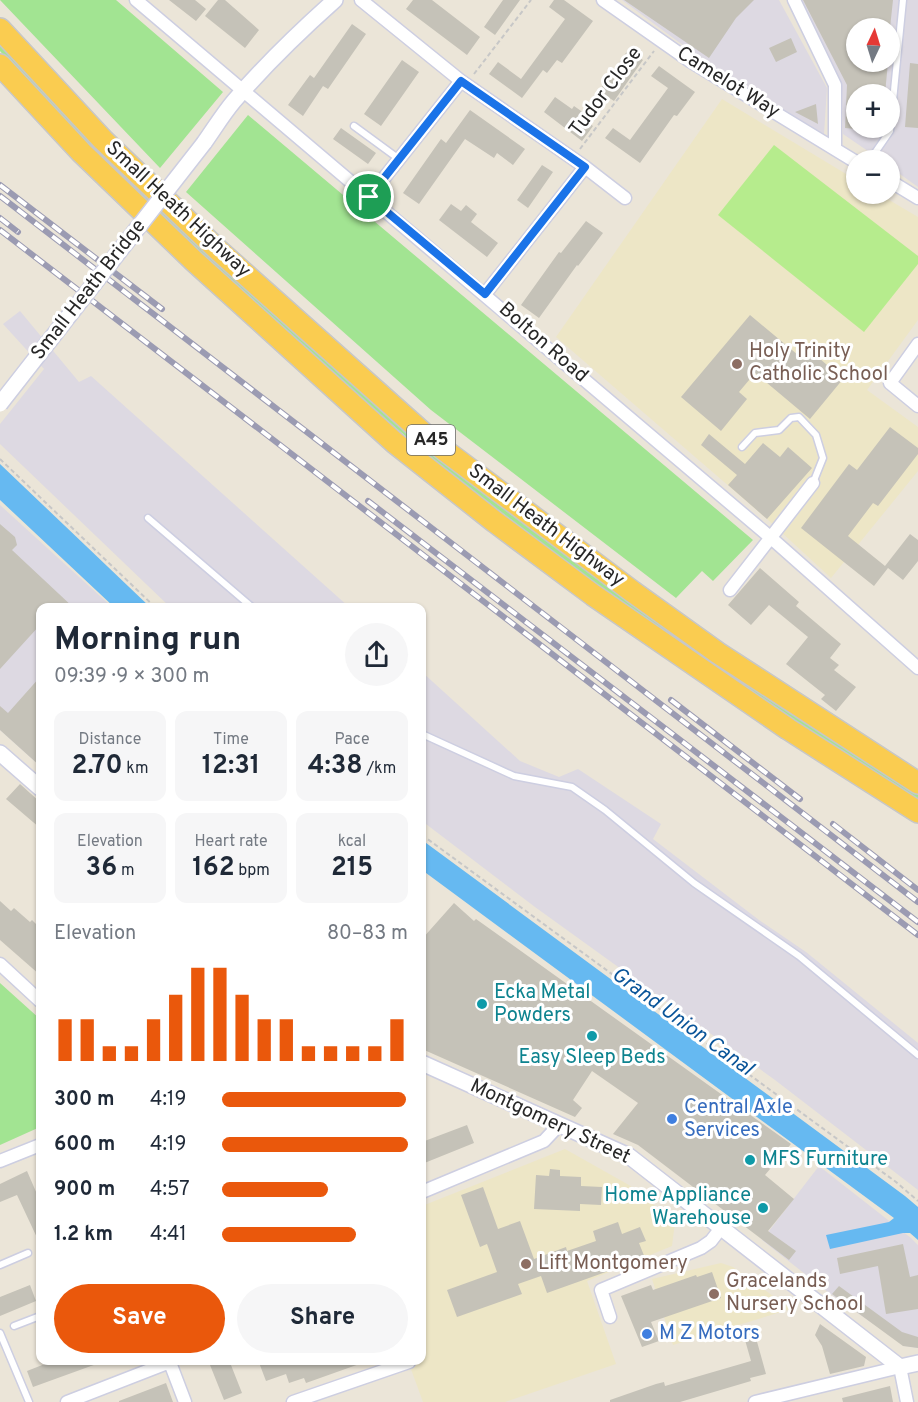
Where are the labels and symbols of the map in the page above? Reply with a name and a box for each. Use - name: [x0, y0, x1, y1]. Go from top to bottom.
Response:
- north arrow: [846, 18, 900, 72]
- street label: Camelot Way: [671, 41, 785, 125]
- street label: Tudor Close: [564, 42, 648, 142]
- street label: Small Heath Highway: [100, 136, 256, 284]
- pin: [343, 171, 394, 222]
- street label: Small Heath Bridge: [26, 214, 152, 366]
- street label: Bolton Road: [493, 297, 593, 389]
- place label: Holy Trinity Catholic School: [749, 339, 888, 388]
- marker: Holy Trinity Catholic School: [730, 357, 744, 371]
- road number: A45: [407, 425, 455, 455]
- street label: Small Heath Highway: [463, 459, 629, 593]
- water label: Grand Union Canal: [606, 961, 760, 1084]
- place label: Ecka Metal Powders: [494, 980, 590, 1029]
- marker: Ecka Metal Powders: [475, 997, 489, 1011]
- marker: Easy Sleep Beds: [585, 1029, 599, 1043]
- place label: Easy Sleep Beds: [518, 1045, 666, 1071]
- street label: Montgomery Street: [466, 1073, 634, 1171]
- place label: Central Axle Services: [684, 1095, 793, 1144]
- marker: Central Axle Services: [665, 1112, 679, 1126]
- place label: MFS Furniture: [762, 1147, 888, 1173]
- marker: MFS Furniture: [743, 1153, 757, 1167]
- place label: Home Appliance Warehouse: [604, 1183, 751, 1232]
- marker: Home Appliance Warehouse: [756, 1201, 770, 1215]
- place label: Lift Montgomery: [538, 1251, 688, 1277]
- marker: Lift Montgomery: [519, 1257, 533, 1271]
- place label: Gracelands Nursery School: [726, 1269, 864, 1318]
- marker: Gracelands Nursery School: [707, 1287, 721, 1301]
- place label: M Z Motors: [659, 1321, 760, 1347]
- marker: M Z Motors: [640, 1327, 654, 1341]

